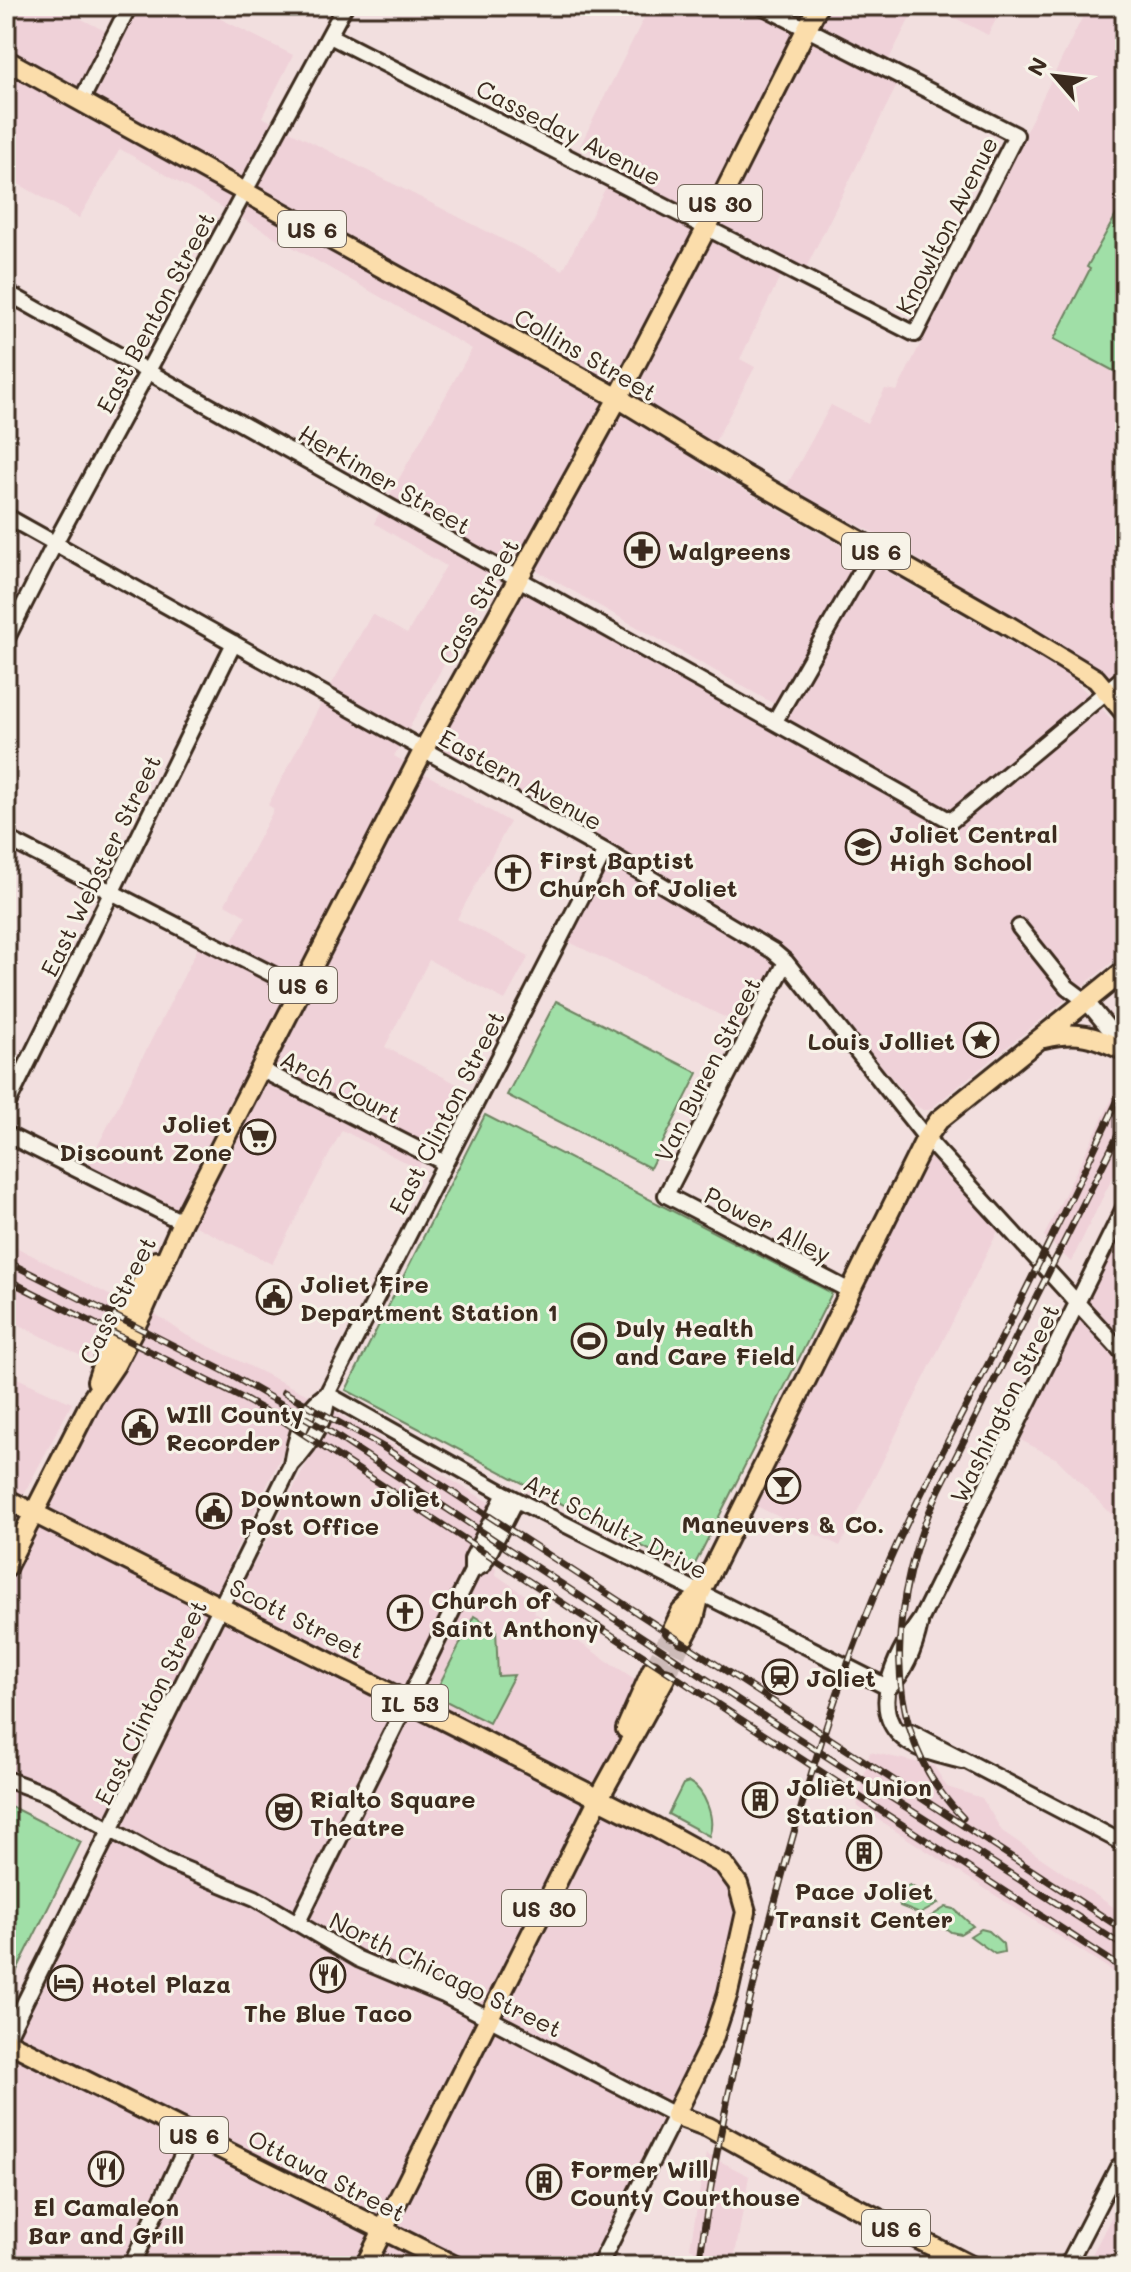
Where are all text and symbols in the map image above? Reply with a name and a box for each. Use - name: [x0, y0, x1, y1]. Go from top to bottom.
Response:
- north arrow: [1015, 36, 1095, 116]
- text: N: [1020, 52, 1054, 81]
- street label: Casseday Avenue: [471, 72, 667, 192]
- street label: Knowlton Avenue: [888, 131, 1004, 319]
- road number: US 30: [678, 185, 762, 221]
- street label: East Benton Street: [89, 206, 221, 418]
- road number: US 6: [278, 211, 346, 247]
- street label: Collins Street: [509, 301, 663, 407]
- street label: Herkimer Street: [293, 417, 477, 541]
- pharmacy icon: Walgreens: [623, 531, 661, 569]
- street label: Cass Street: [431, 532, 525, 670]
- road number: US 6: [842, 533, 910, 569]
- place label: Walgreens: [668, 535, 791, 566]
- street label: Eastern Avenue: [434, 721, 608, 837]
- street label: East Webster Street: [33, 749, 167, 981]
- place label: Joliet Central High School: [889, 818, 1058, 877]
- school or university icon: Joliet Central High School: [844, 828, 882, 866]
- place label: First Baptist Church of Joliet: [539, 844, 737, 903]
- church icon: First Baptist Church of Joliet: [494, 854, 532, 892]
- road number: US 6: [269, 967, 337, 1003]
- street label: Van Buren Street: [647, 971, 767, 1167]
- street label: East Clinton Street: [381, 1005, 511, 1219]
- place icon: Louis Jolliet: [962, 1021, 1000, 1059]
- place label: Louis Jolliet: [807, 1025, 955, 1056]
- street label: Arch Court: [276, 1042, 406, 1130]
- place label: Joliet Discount Zone: [59, 1108, 232, 1167]
- supermarket icon: Joliet Discount Zone: [239, 1118, 277, 1156]
- street label: Power Alley: [699, 1179, 837, 1269]
- street label: Cass Street: [72, 1231, 162, 1369]
- place label: Joliet Fire Department Station 1: [300, 1268, 558, 1327]
- public building icon: Joliet Fire Department Station 1: [255, 1278, 293, 1316]
- street label: Washington Street: [942, 1298, 1066, 1508]
- place label: Duly Health and Care Field: [615, 1312, 795, 1371]
- sports icon: Duly Health and Care Field: [570, 1322, 608, 1360]
- place label: WIll County Recorder: [166, 1398, 304, 1457]
- public building icon: WIll County Recorder: [121, 1408, 159, 1446]
- street label: Art Schultz Drive: [519, 1466, 713, 1586]
- bar icon: Maneuvers & Co.: [764, 1467, 802, 1505]
- place label: Downtown Joliet Post Office: [240, 1482, 440, 1541]
- public building icon: Downtown Joliet Post Office: [195, 1492, 233, 1530]
- place label: Maneuvers & Co.: [682, 1508, 884, 1539]
- street label: Scott Street: [224, 1571, 370, 1665]
- place label: Church of Saint Anthony: [431, 1584, 598, 1643]
- street label: East Clinton Street: [87, 1594, 213, 1810]
- church icon: Church of Saint Anthony: [386, 1594, 424, 1632]
- station icon: Joliet: [761, 1658, 799, 1696]
- place label: Joliet: [806, 1662, 876, 1693]
- road number: IL 53: [372, 1685, 448, 1721]
- place label: Joliet Union Station: [786, 1771, 932, 1830]
- building icon: Joliet Union Station: [741, 1781, 779, 1819]
- place label: Rialto Square Theatre: [310, 1783, 476, 1842]
- theatre icon: Rialto Square Theatre: [265, 1793, 303, 1831]
- building icon: Pace Joliet Transit Center: [845, 1834, 883, 1872]
- place label: Pace Joliet Transit Center: [775, 1875, 953, 1934]
- road number: US 30: [502, 1890, 586, 1926]
- street label: North Chicago Street: [325, 1904, 567, 2044]
- restaurant icon: The Blue Taco: [309, 1956, 347, 1994]
- hotel icon: Hotel Plaza: [46, 1964, 84, 2002]
- place label: Hotel Plaza: [91, 1968, 231, 1999]
- place label: The Blue Taco: [244, 1997, 412, 2028]
- road number: US 6: [160, 2117, 228, 2153]
- street label: Ottawa Street: [243, 2122, 411, 2228]
- restaurant icon: El Camaleon Bar and Grill: [87, 2150, 125, 2188]
- place label: Former Will County Courthouse: [570, 2153, 800, 2212]
- building icon: Former Will County Courthouse: [525, 2163, 563, 2201]
- place label: El Camaleon Bar and Grill: [28, 2191, 184, 2250]
- road number: US 6: [862, 2210, 930, 2246]

